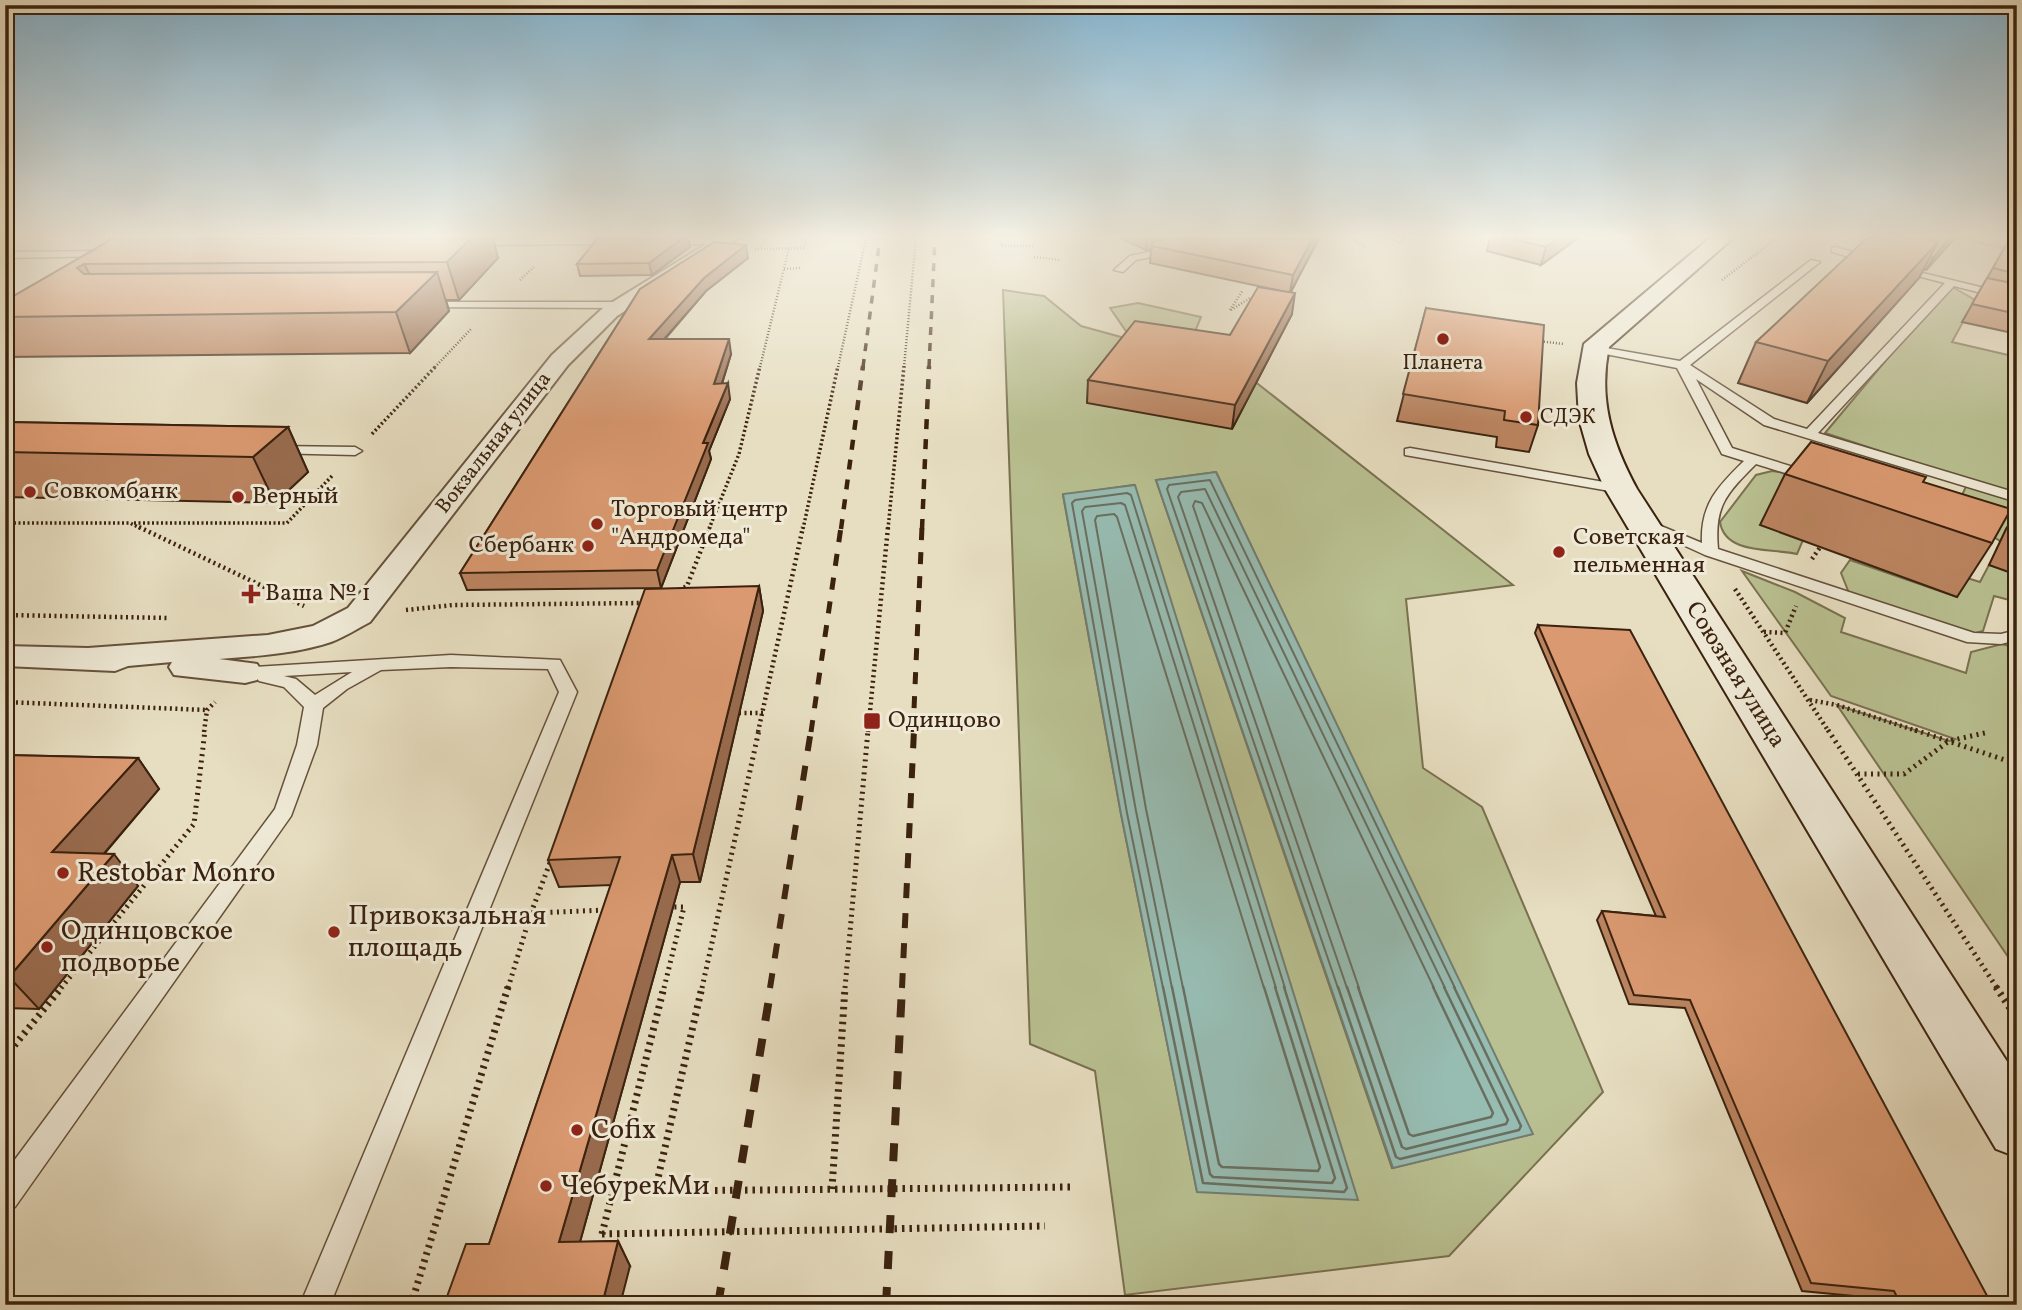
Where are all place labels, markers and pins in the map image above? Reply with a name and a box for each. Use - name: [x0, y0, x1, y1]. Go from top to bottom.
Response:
- marker: Планета: [1435, 331, 1451, 347]
- place label: Планета: [1402, 349, 1484, 378]
- place label: СДЭК: [1540, 403, 1596, 432]
- marker: СДЭК: [1518, 409, 1534, 425]
- place label: Совкомбанк: [44, 475, 178, 509]
- place label: Верный: [252, 480, 338, 514]
- marker: Совкомбанк: [22, 484, 38, 500]
- marker: Верный: [230, 489, 246, 505]
- place label: Торговый центр "Андромеда": [611, 493, 788, 555]
- marker: Торговый центр "Андромеда": [589, 516, 605, 532]
- place label: Советская пельменная: [1573, 521, 1705, 583]
- place label: Сбербанк: [468, 529, 574, 563]
- marker: Сбербанк: [580, 538, 596, 554]
- marker: Советская пельменная: [1551, 544, 1567, 560]
- place label: Ваша № 1: [265, 577, 371, 611]
- marker: Ваша № 1: [243, 586, 259, 602]
- place label: Одинцово: [888, 704, 1001, 738]
- marker: Одинцово: [862, 711, 882, 731]
- place label: Restobar Monro: [77, 854, 275, 893]
- marker: Restobar Monro: [55, 865, 71, 881]
- place label: Привокзальная площадь: [348, 897, 546, 968]
- place label: Одинцовское подворье: [61, 912, 233, 983]
- marker: Привокзальная площадь: [326, 924, 342, 940]
- marker: Одинцовское подворье: [39, 939, 55, 955]
- place label: Cofix: [591, 1111, 656, 1150]
- marker: Cofix: [569, 1122, 585, 1138]
- place label: ЧебурекМи: [560, 1167, 710, 1206]
- marker: ЧебурекМи: [538, 1178, 554, 1194]

